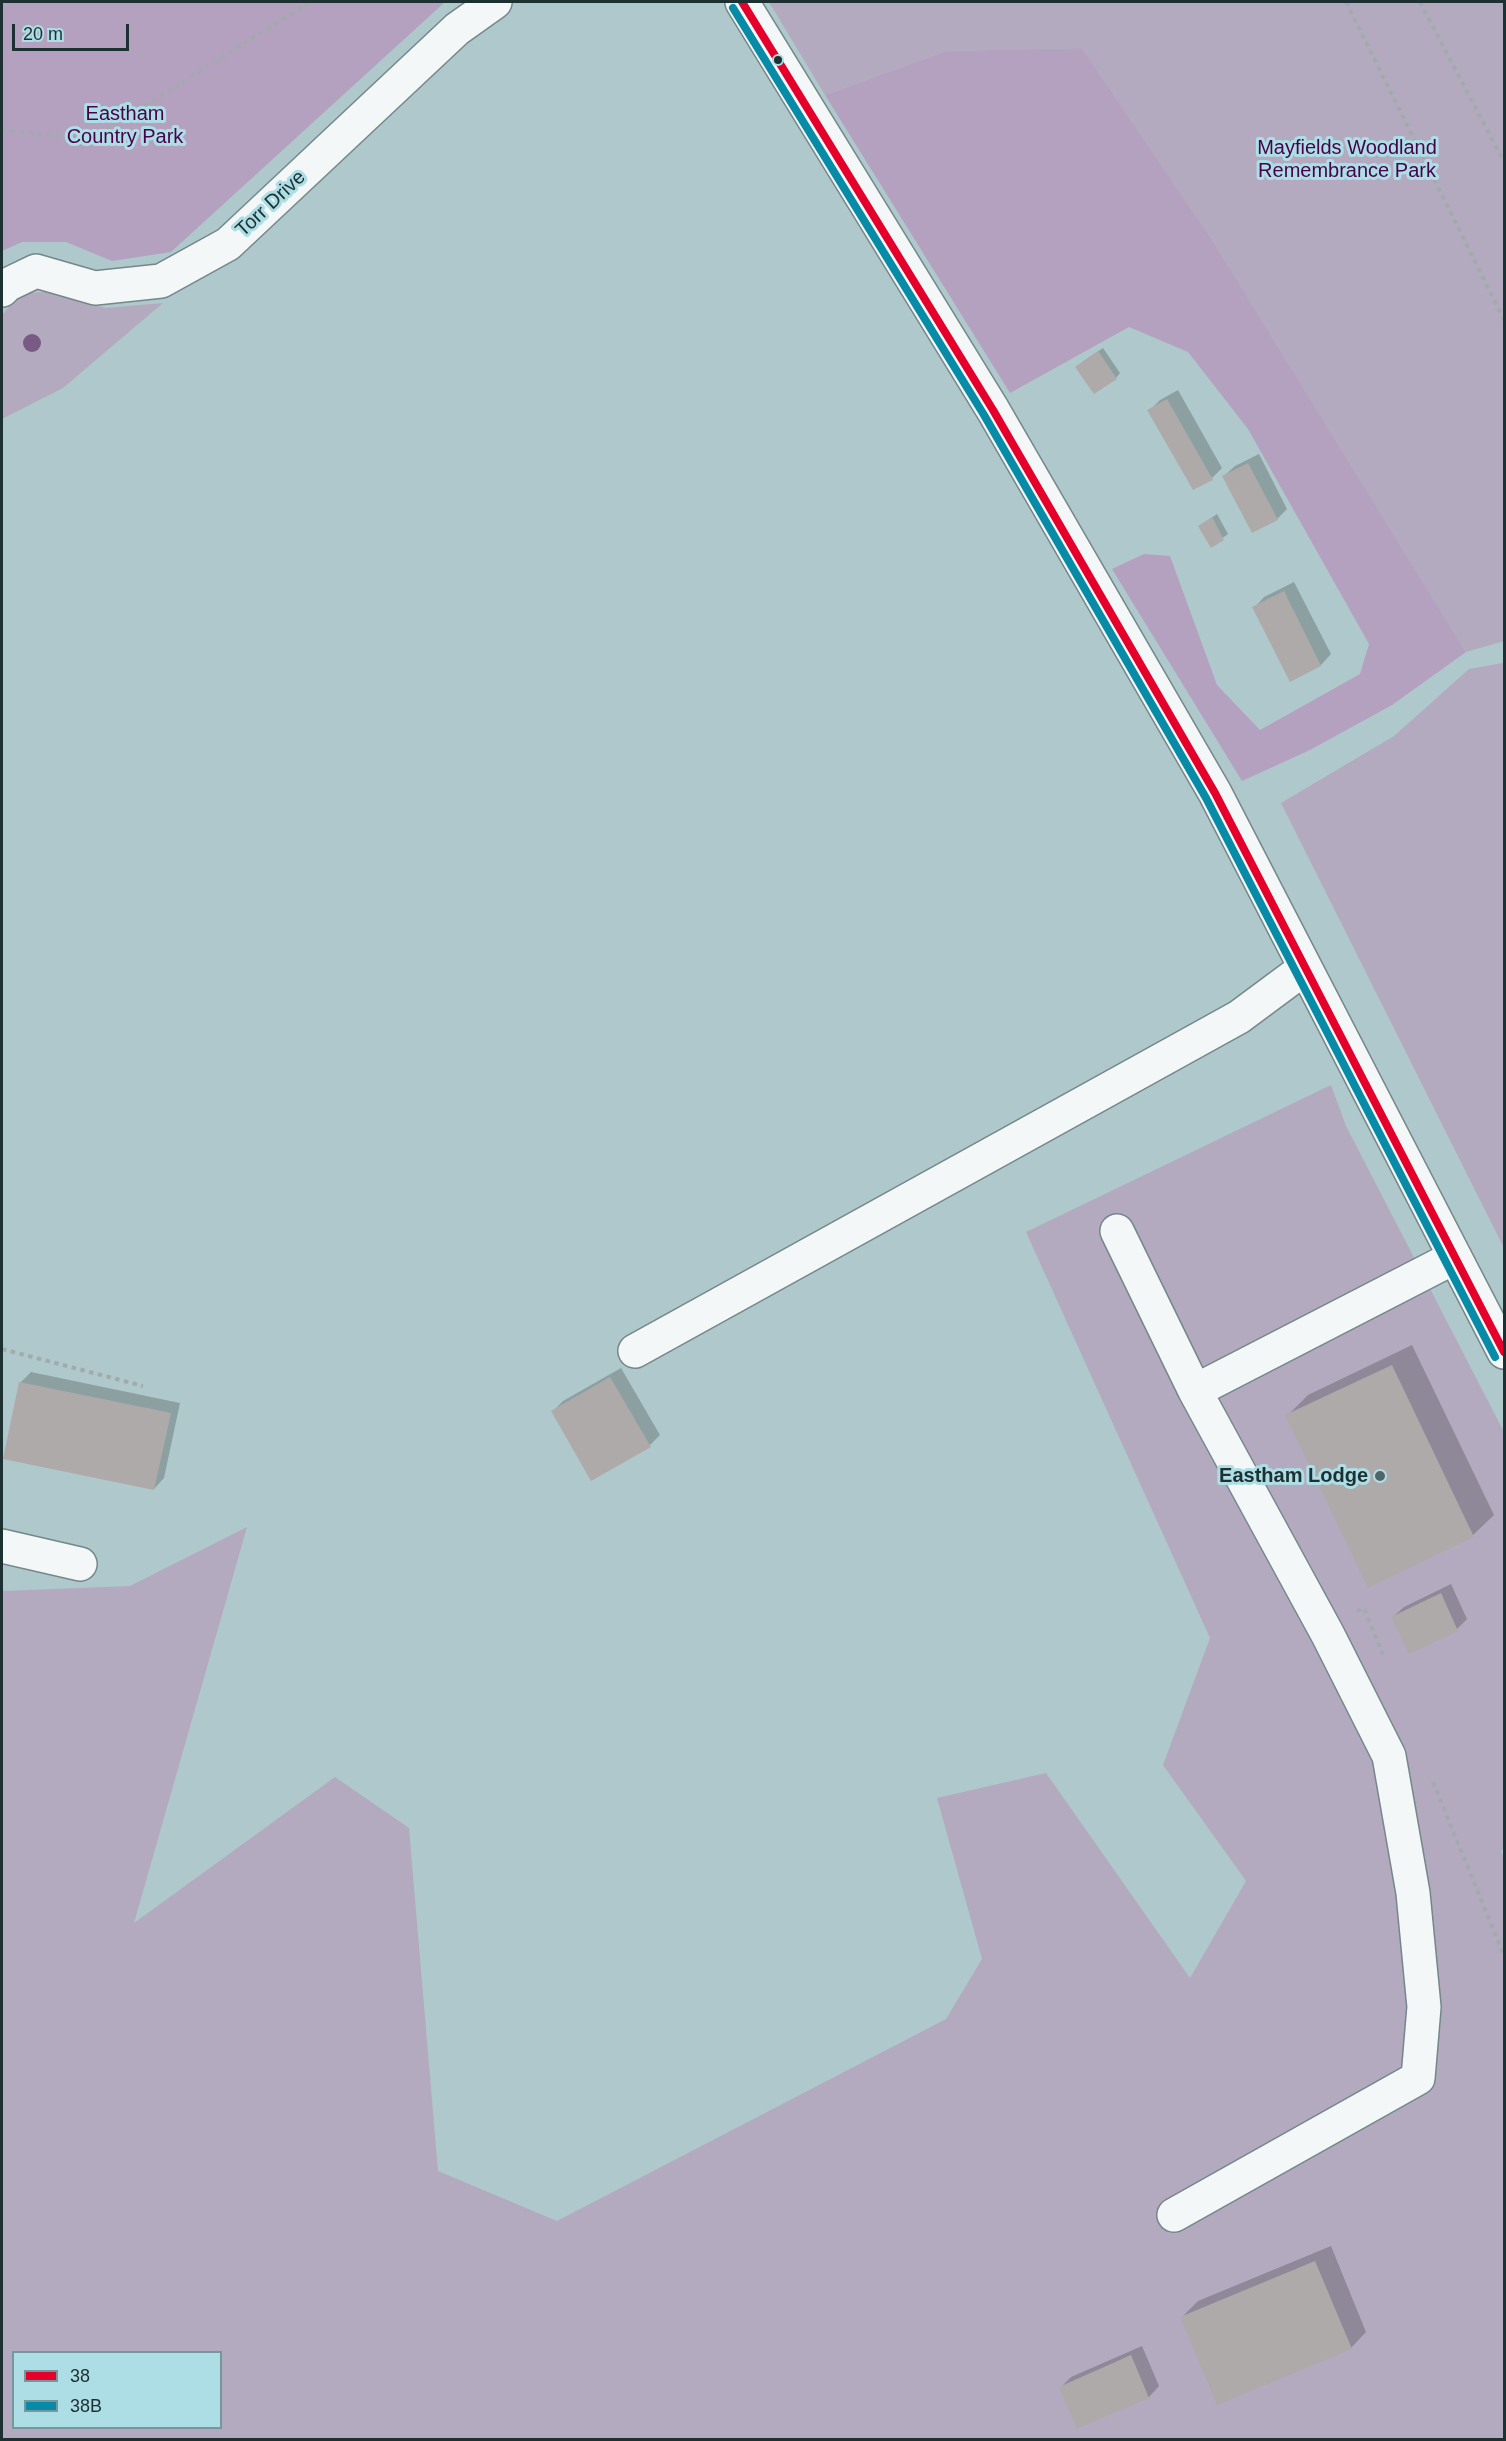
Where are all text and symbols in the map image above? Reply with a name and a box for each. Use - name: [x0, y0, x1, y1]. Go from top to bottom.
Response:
- scale bar: [15, 12, 132, 50]
- text: 20 m: [23, 24, 63, 44]
- unlabelled marker: [772, 54, 784, 66]
- park label: Eastham Country Park: [67, 102, 183, 149]
- park label: Mayfields Woodland Remembrance Park: [1257, 136, 1437, 183]
- street label: Torr Drive: [231, 166, 311, 242]
- place label: Eastham Lodge: [1219, 1464, 1368, 1488]
- marker: Eastham Lodge: [1373, 1469, 1387, 1483]
- legend: [12, 2351, 222, 2429]
- text: 38: [70, 2366, 90, 2386]
- text: 38B: [70, 2396, 102, 2416]

